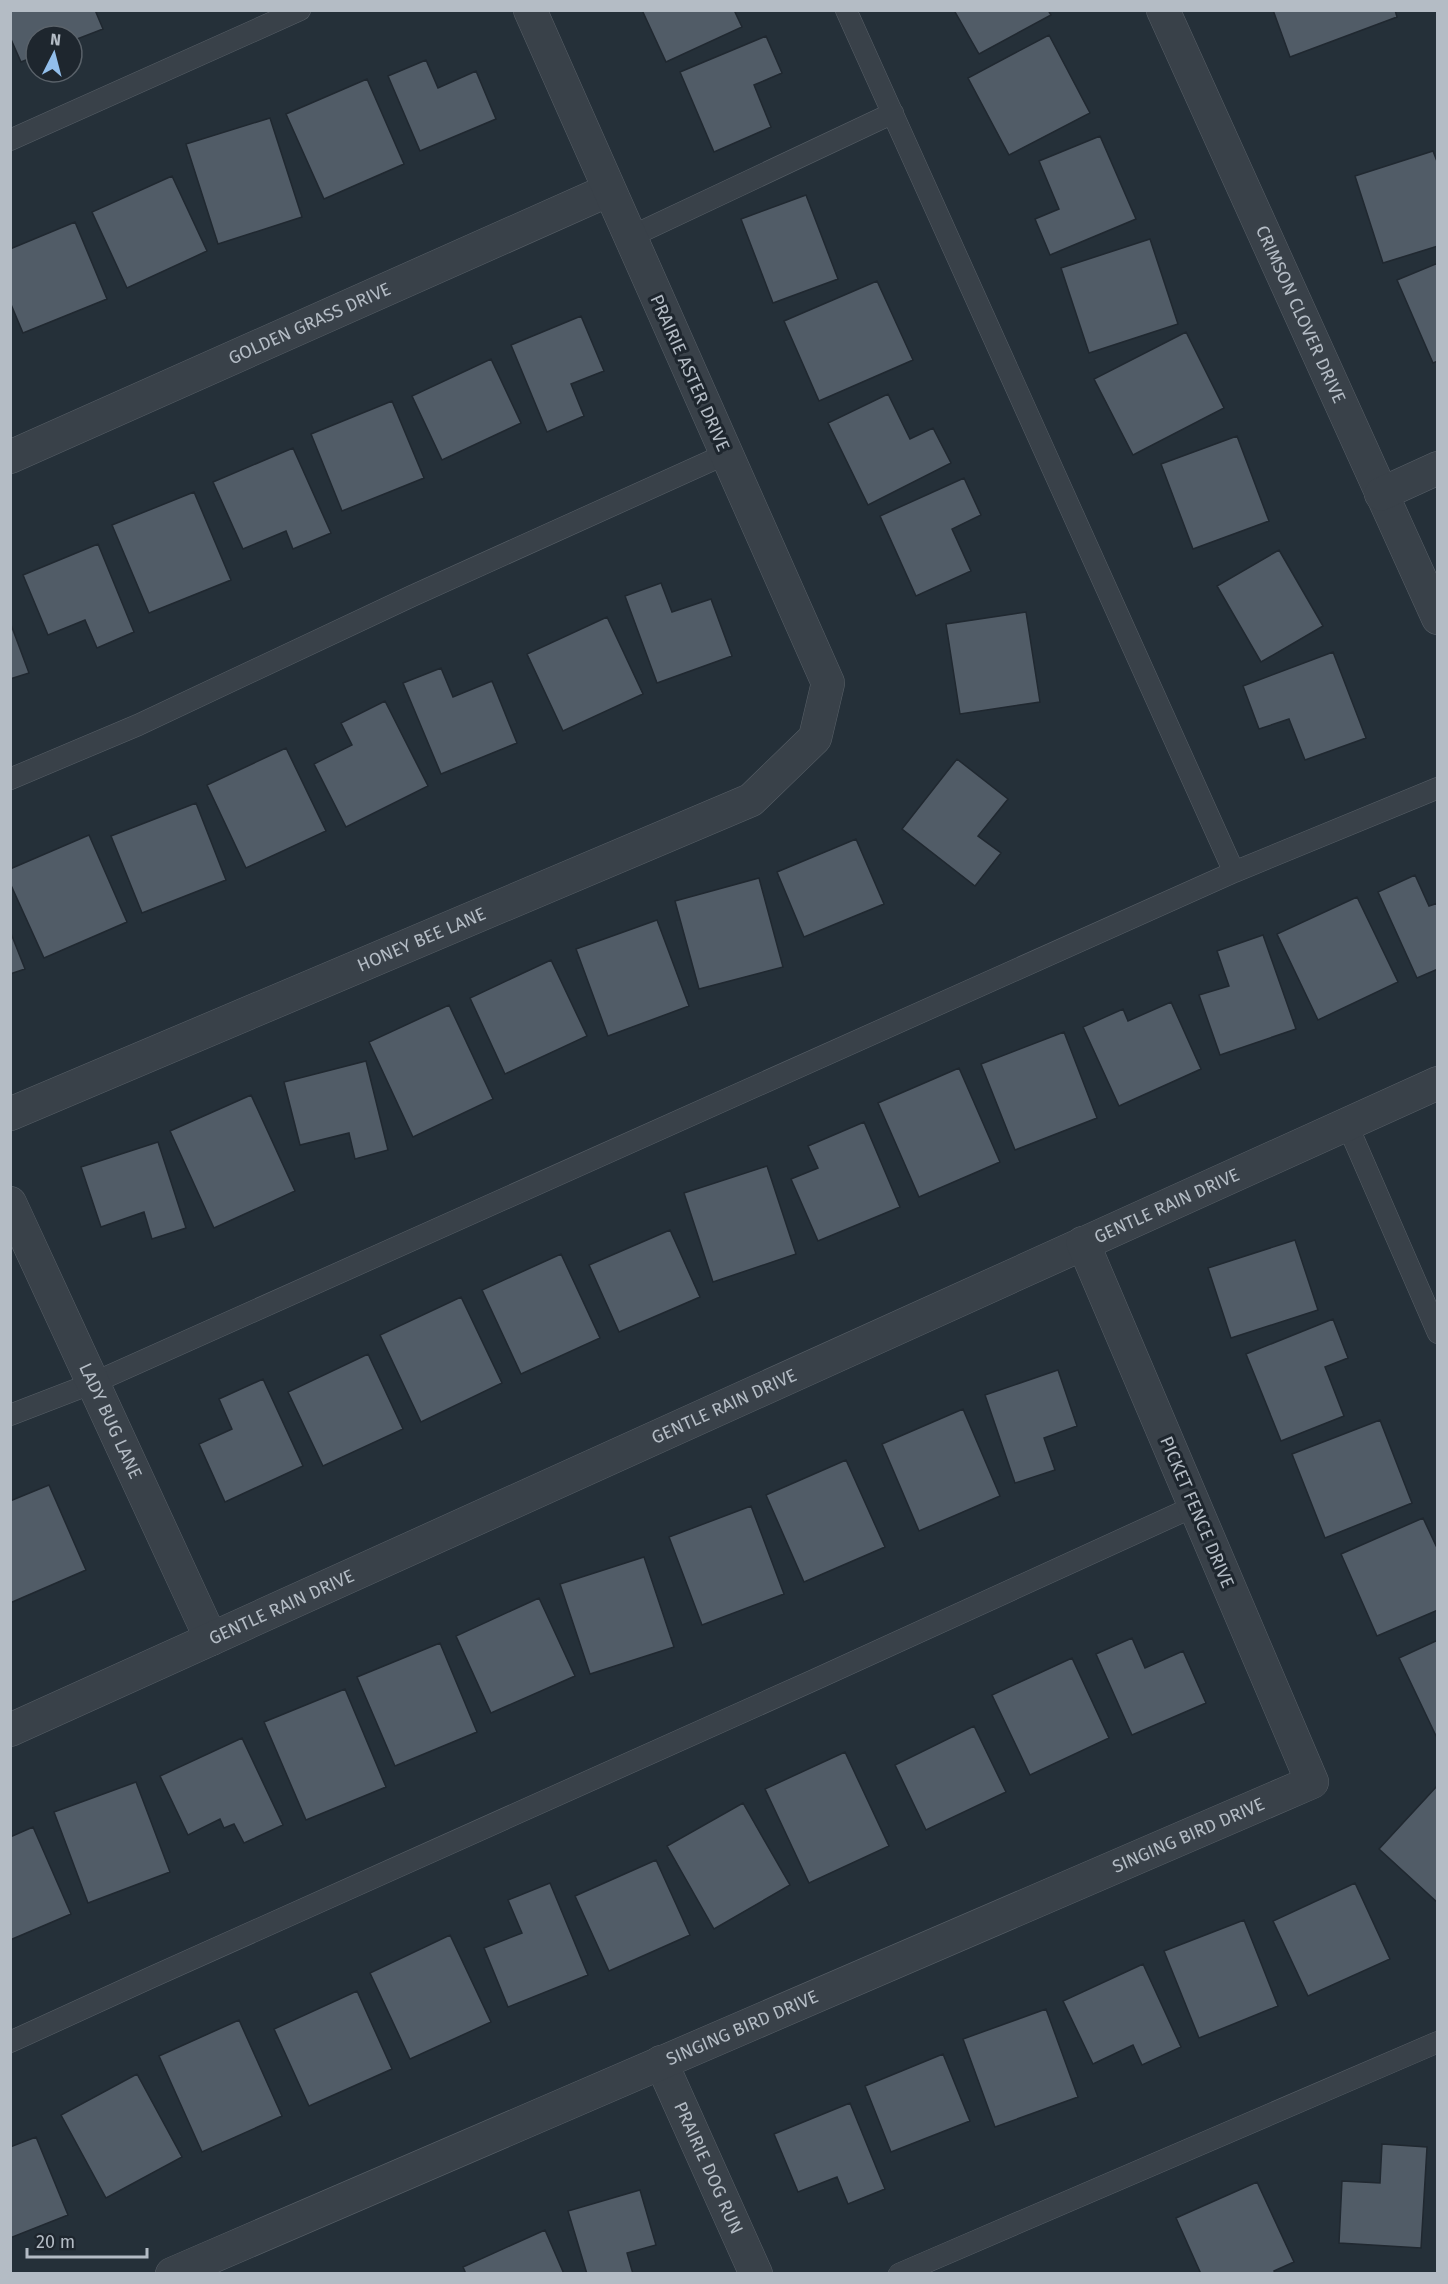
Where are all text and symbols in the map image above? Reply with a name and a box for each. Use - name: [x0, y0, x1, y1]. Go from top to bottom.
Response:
- north arrow: [24, 24, 84, 84]
- text: N: [49, 30, 62, 50]
- street label: CRIMSON CLOVER DRIVE: [1251, 222, 1350, 407]
- street label: GOLDEN GRASS DRIVE: [225, 278, 394, 369]
- street label: PRAIRIE ASTER DRIVE: [646, 291, 734, 455]
- street label: HONEY BEE LANE: [354, 903, 489, 977]
- street label: GENTLE RAIN DRIVE: [1091, 1163, 1243, 1248]
- street label: LADY BUG LANE: [74, 1359, 147, 1482]
- street label: GENTLE RAIN DRIVE: [648, 1364, 800, 1449]
- street label: PICKET FENCE DRIVE: [1155, 1433, 1239, 1591]
- street label: GENTLE RAIN DRIVE: [205, 1565, 358, 1649]
- street label: SINGING BIRD DRIVE: [1109, 1793, 1268, 1878]
- street label: SINGING BIRD DRIVE: [663, 1985, 822, 2070]
- street label: PRAIRIE DOG RUN: [669, 2098, 748, 2238]
- scale bar: [27, 2221, 147, 2259]
- text: 20 m: [36, 2231, 75, 2253]

